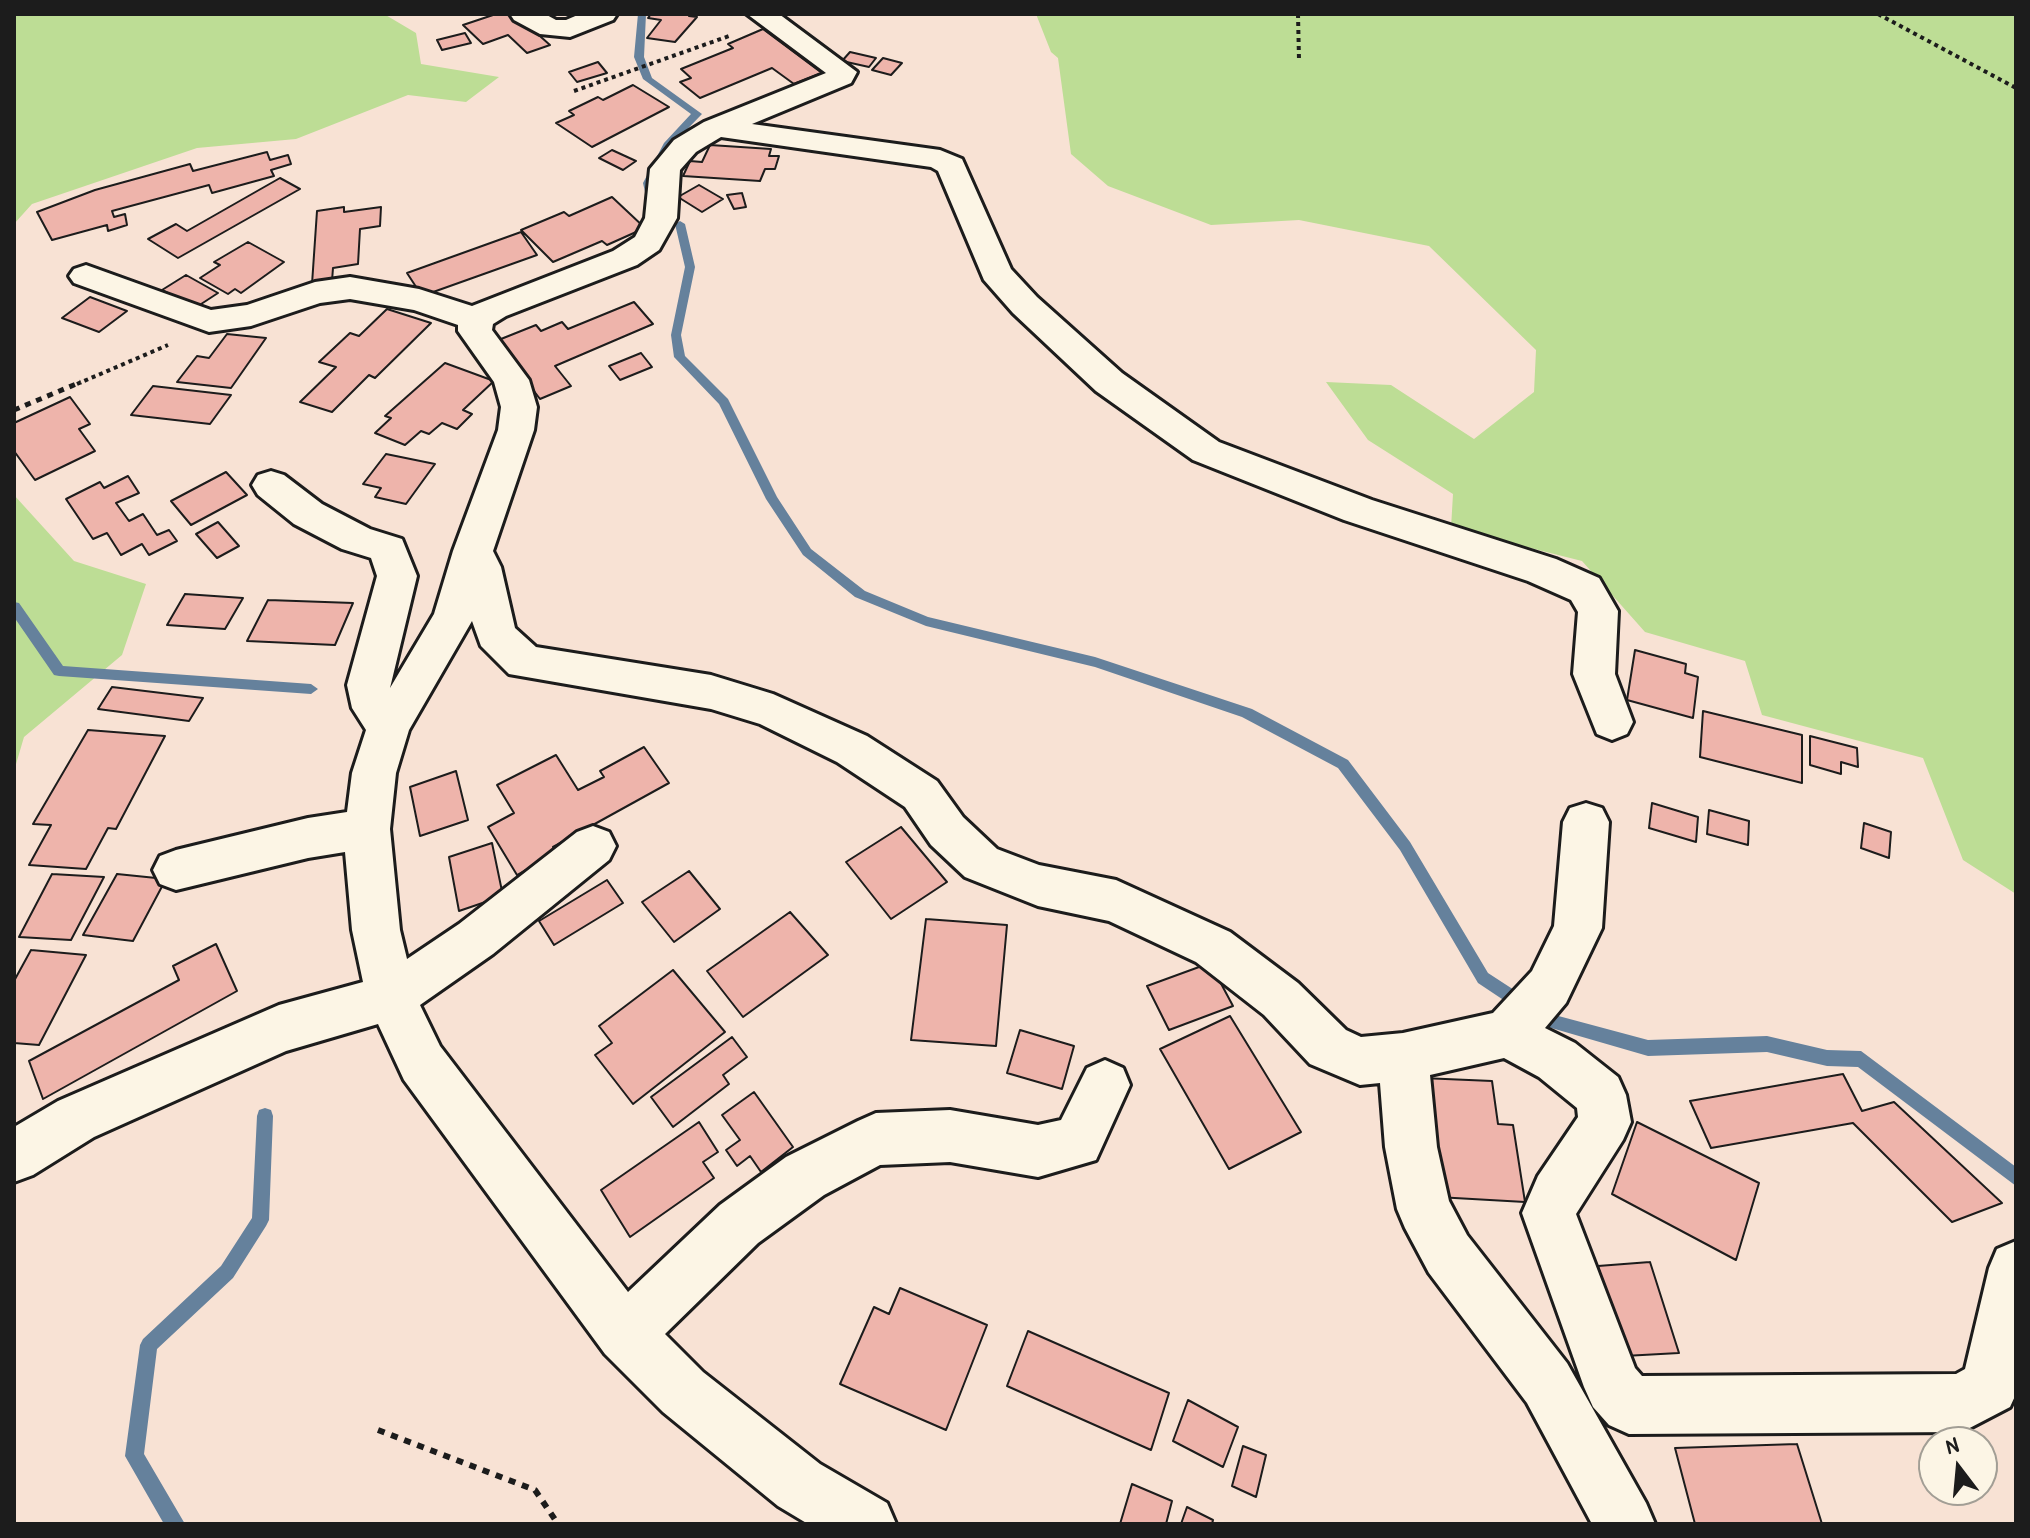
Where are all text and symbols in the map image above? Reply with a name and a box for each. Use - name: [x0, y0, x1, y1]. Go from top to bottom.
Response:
- north arrow: [1918, 1426, 1998, 1506]
- text: N: [1942, 1429, 1962, 1461]

